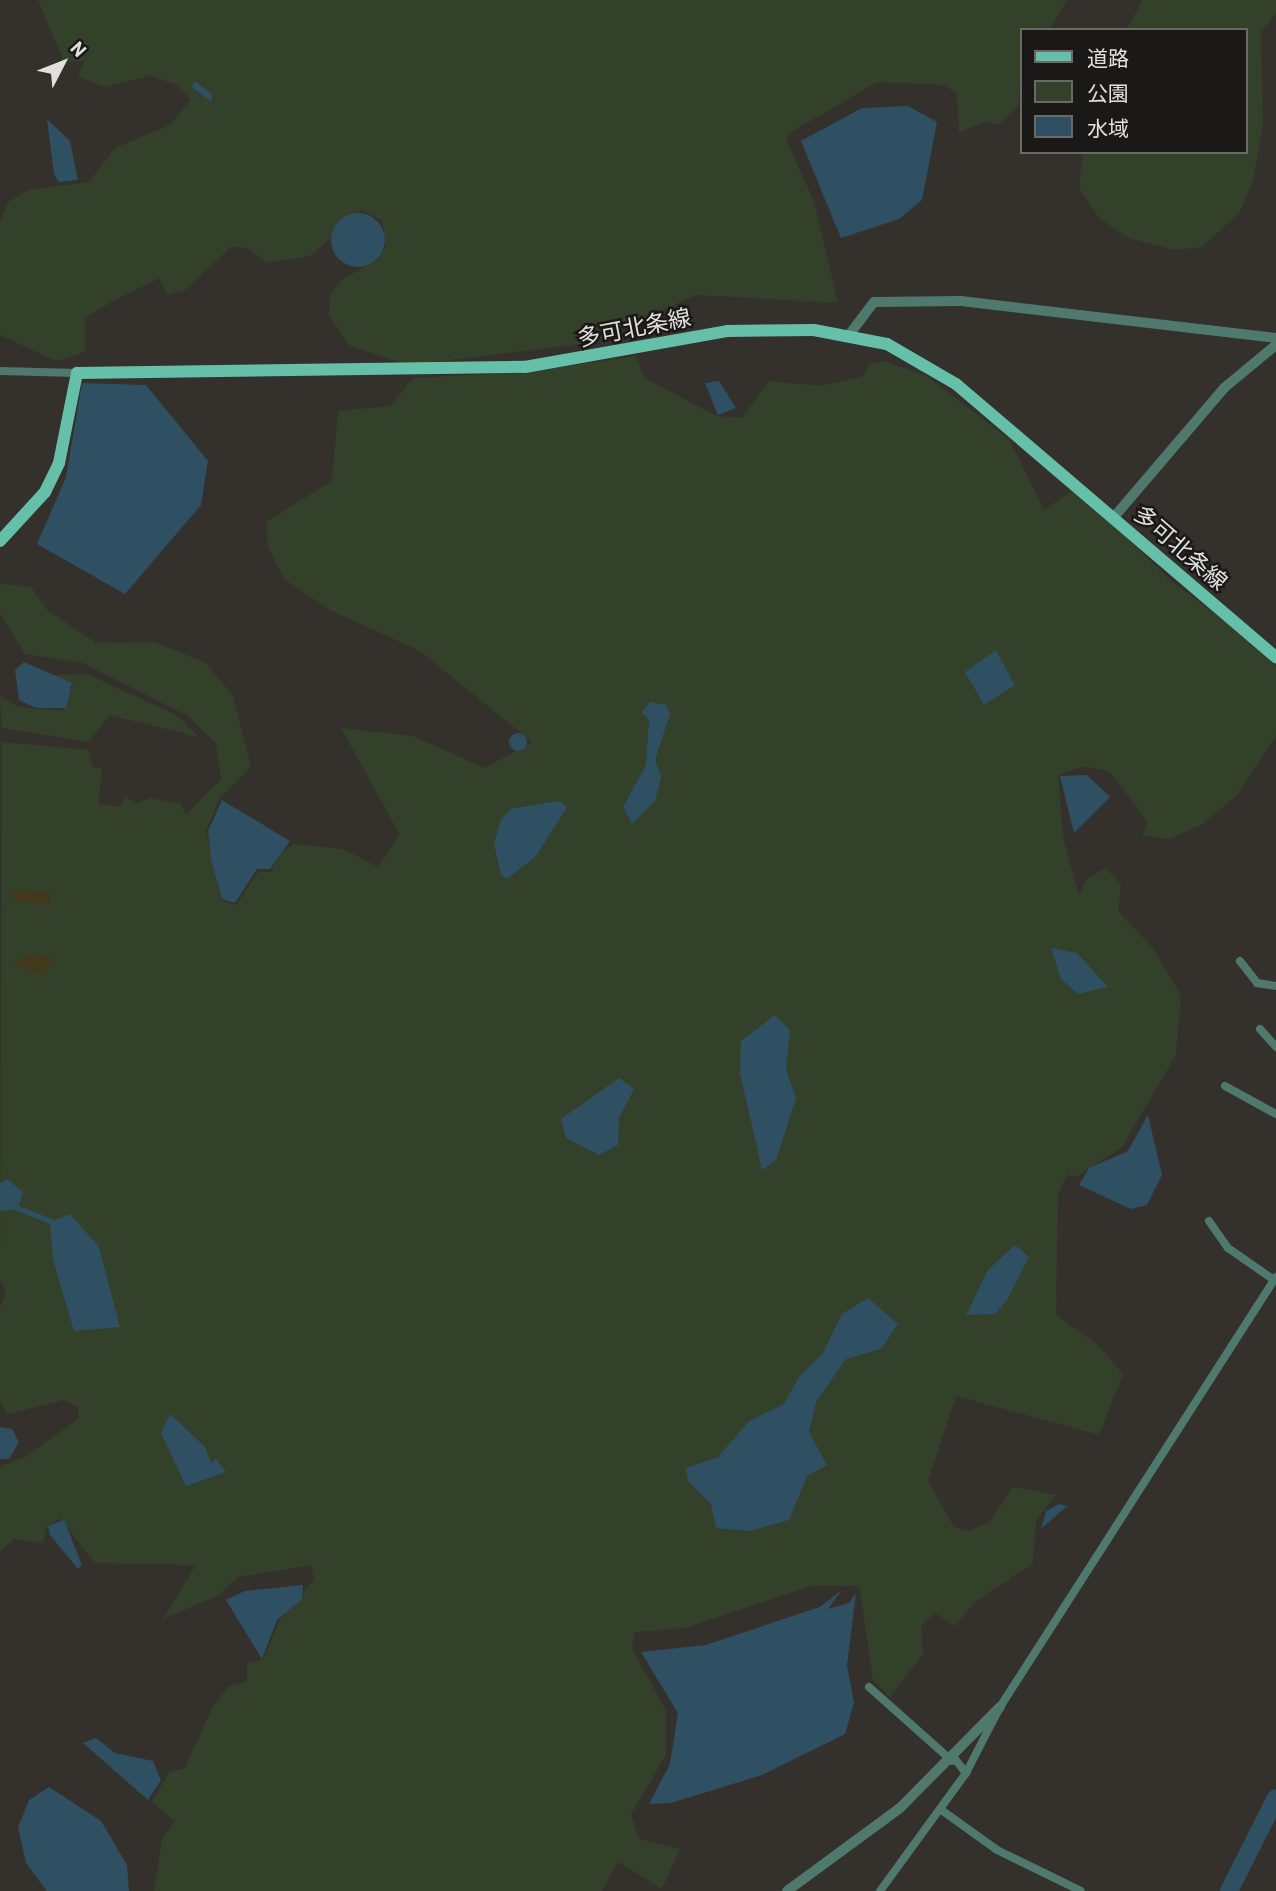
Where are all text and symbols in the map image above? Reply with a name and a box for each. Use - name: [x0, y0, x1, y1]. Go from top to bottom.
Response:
- north arrow: [28, 28, 98, 98]
- legend: [1020, 28, 1248, 154]
- text: N: [66, 36, 92, 61]
- text: 道路: [1087, 45, 1129, 70]
- text: 公園: [1087, 80, 1129, 105]
- text: 水域: [1087, 115, 1129, 140]
- street label: 多可北条線: [575, 302, 693, 352]
- street label: 多可北条線: [1129, 499, 1233, 595]

